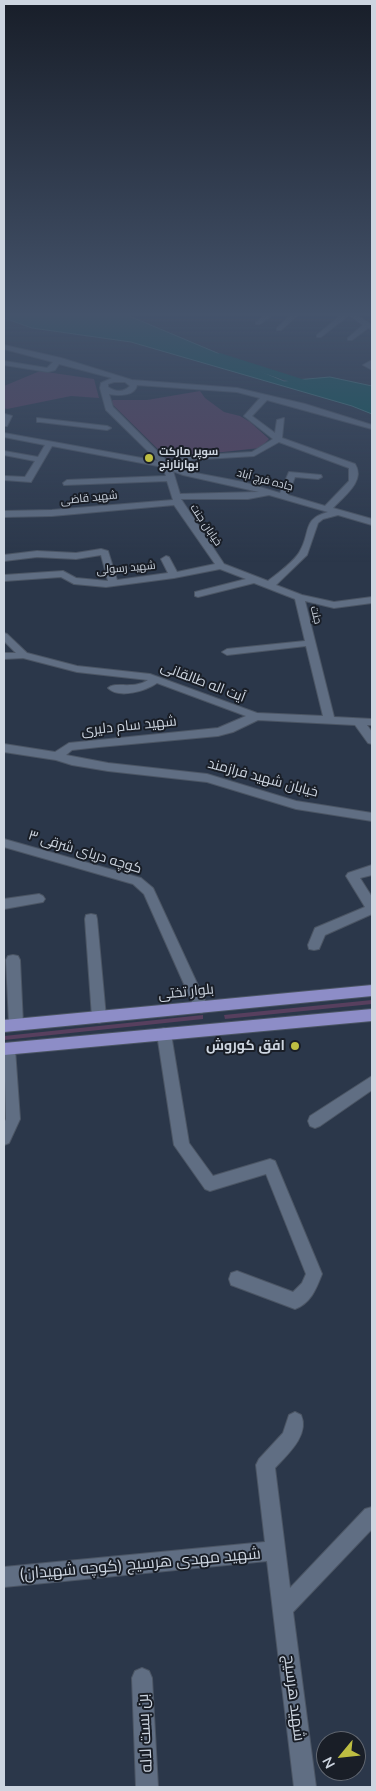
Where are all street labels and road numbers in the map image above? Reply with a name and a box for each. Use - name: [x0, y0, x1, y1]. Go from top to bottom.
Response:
- street label: جاده فرج آباد: [235, 466, 295, 494]
- street label: شهید قاضی: [60, 488, 118, 508]
- street label: خیابان جنت: [187, 502, 225, 548]
- street label: شهید رسولی: [96, 559, 156, 577]
- street label: جنت: [307, 605, 325, 625]
- street label: آیت اله طالقانی: [158, 658, 248, 706]
- street label: شهید سام دلیری: [81, 713, 177, 739]
- street label: خیابان شهید فرازمند: [206, 755, 320, 801]
- street label: کوچه دریای شرقی ۳: [26, 827, 144, 877]
- street label: بلوار تختی: [157, 981, 215, 1003]
- street label: شهید مهدی هرسیج (کوچه شهیدان): [18, 1544, 262, 1584]
- street label: شهید هرسیج: [279, 1654, 309, 1742]
- street label: بن بست لاله: [133, 1693, 157, 1773]

